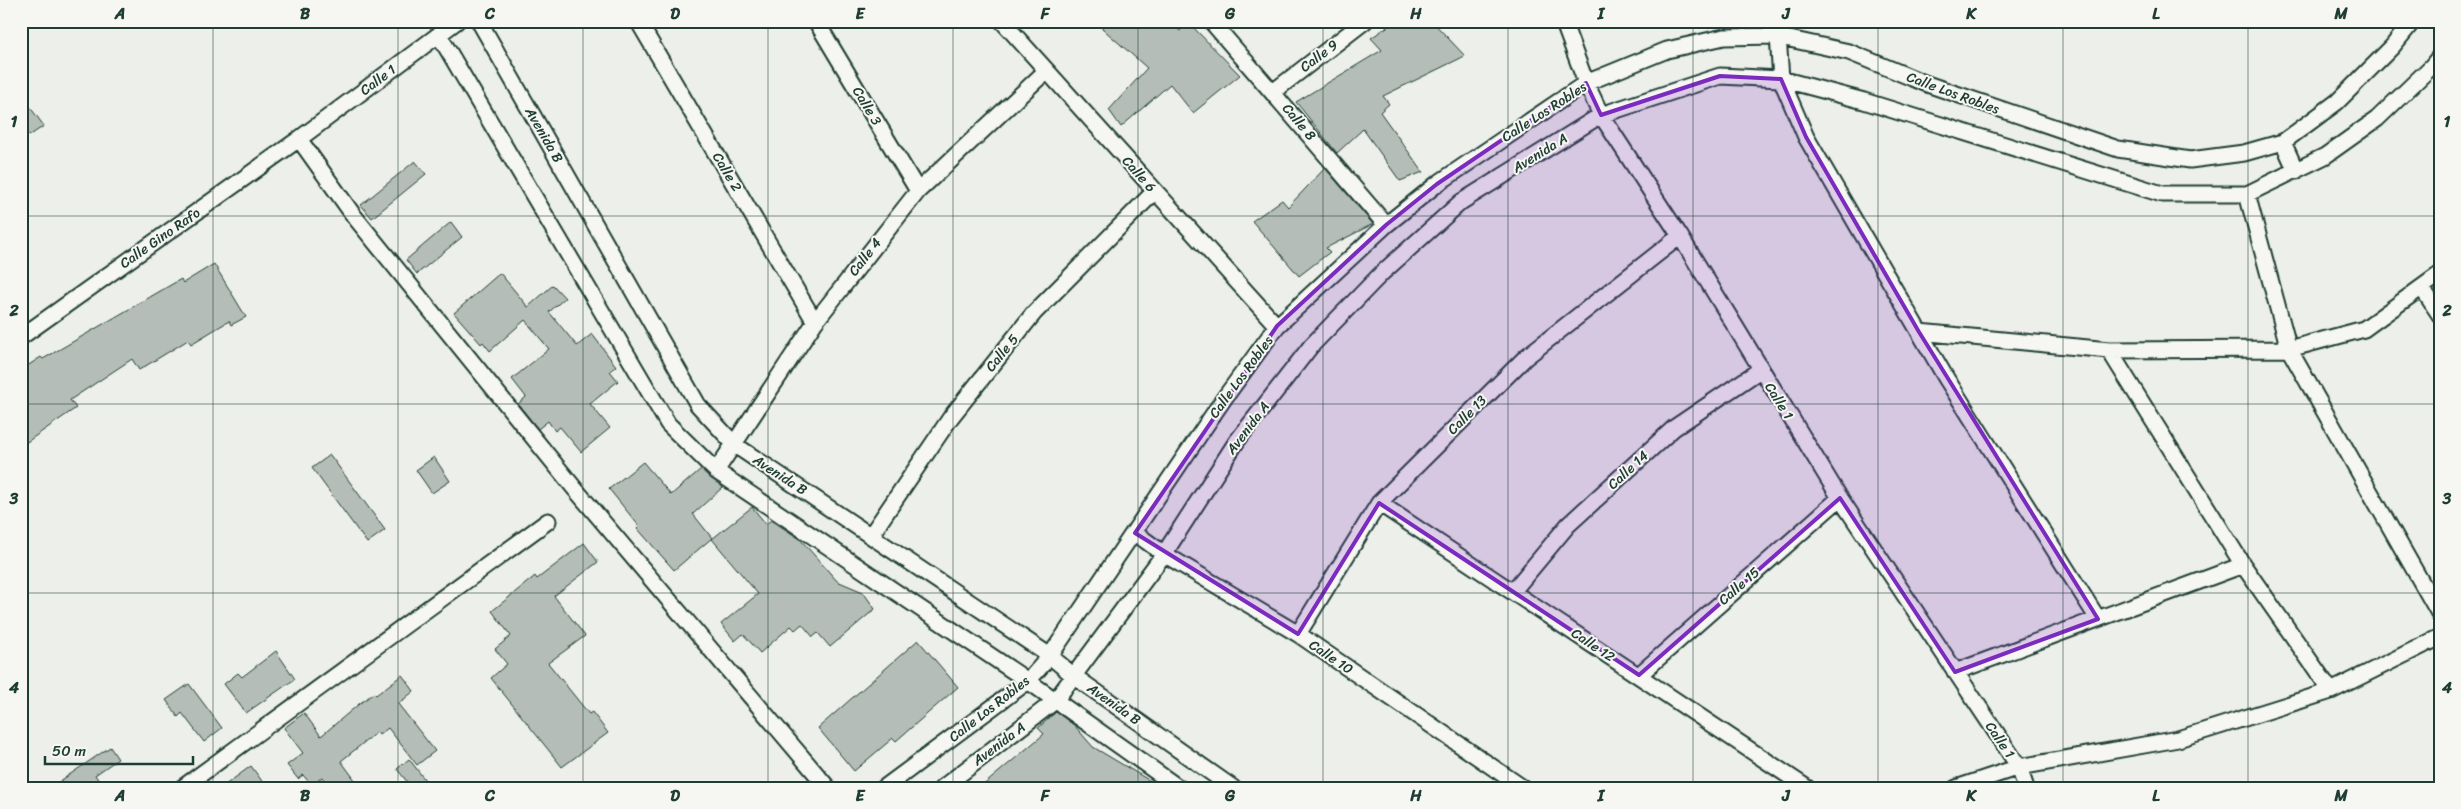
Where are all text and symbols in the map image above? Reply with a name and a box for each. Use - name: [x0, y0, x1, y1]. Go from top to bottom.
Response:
- text: A: [114, 0, 125, 28]
- text: B: [300, 0, 311, 28]
- text: C: [484, 0, 496, 28]
- text: D: [670, 0, 680, 28]
- text: E: [856, 0, 866, 28]
- text: F: [1040, 0, 1051, 28]
- text: G: [1224, 0, 1236, 28]
- text: H: [1409, 0, 1422, 28]
- text: I: [1597, 0, 1606, 28]
- text: J: [1781, 0, 1791, 28]
- text: K: [1965, 0, 1977, 28]
- text: L: [2152, 0, 2160, 28]
- text: M: [2333, 0, 2348, 28]
- street label: Calle 9: [1294, 33, 1344, 79]
- street label: Calle 1: [354, 58, 402, 102]
- street label: Calle Los Robles: [1903, 65, 2003, 121]
- street label: Calle Los Robles: [1496, 75, 1592, 149]
- street label: Calle 3: [845, 81, 889, 131]
- street label: Calle 8: [1276, 97, 1323, 147]
- street label: Avenida B: [517, 101, 570, 168]
- text: 1: [11, 107, 18, 136]
- text: 1: [2444, 107, 2451, 136]
- street label: Avenida A: [1506, 126, 1573, 180]
- street label: Calle 2: [705, 147, 749, 197]
- street label: Calle 6: [1115, 150, 1163, 198]
- street label: Calle Gino Rafo: [114, 201, 206, 275]
- street label: Calle 4: [842, 232, 888, 282]
- text: 2: [8, 296, 19, 325]
- text: 2: [2441, 296, 2452, 325]
- street label: Calle 5: [979, 328, 1026, 378]
- street label: Calle Los Robles: [1202, 330, 1280, 424]
- street label: Calle 1: [1758, 377, 1800, 425]
- street label: Calle 13: [1441, 389, 1493, 441]
- street label: Avenida A: [1219, 396, 1276, 461]
- street label: Calle 14: [1601, 444, 1655, 496]
- street label: Avenida B: [747, 447, 813, 502]
- text: 3: [9, 484, 19, 513]
- text: 3: [2442, 484, 2452, 513]
- street label: Calle 15: [1712, 560, 1766, 612]
- street label: Calle 12: [1566, 621, 1620, 669]
- street label: Calle 10: [1304, 633, 1359, 681]
- street label: Calle Los Robles: [943, 669, 1035, 749]
- text: 4: [8, 673, 19, 702]
- text: 4: [2441, 673, 2452, 702]
- street label: Avenida B: [1081, 676, 1146, 732]
- street label: Avenida A: [966, 716, 1031, 773]
- street label: Calle 1: [1978, 716, 2022, 764]
- scale bar: [45, 734, 192, 766]
- text: 50 m: [52, 738, 87, 764]
- text: A: [114, 781, 125, 809]
- text: B: [300, 781, 311, 809]
- text: C: [484, 781, 496, 809]
- text: D: [670, 781, 680, 809]
- text: E: [856, 781, 866, 809]
- text: F: [1040, 781, 1051, 809]
- text: G: [1224, 781, 1236, 809]
- text: H: [1409, 781, 1422, 809]
- text: I: [1597, 781, 1606, 809]
- text: J: [1781, 781, 1791, 809]
- text: K: [1965, 781, 1977, 809]
- text: L: [2152, 781, 2160, 809]
- text: M: [2333, 781, 2348, 809]

